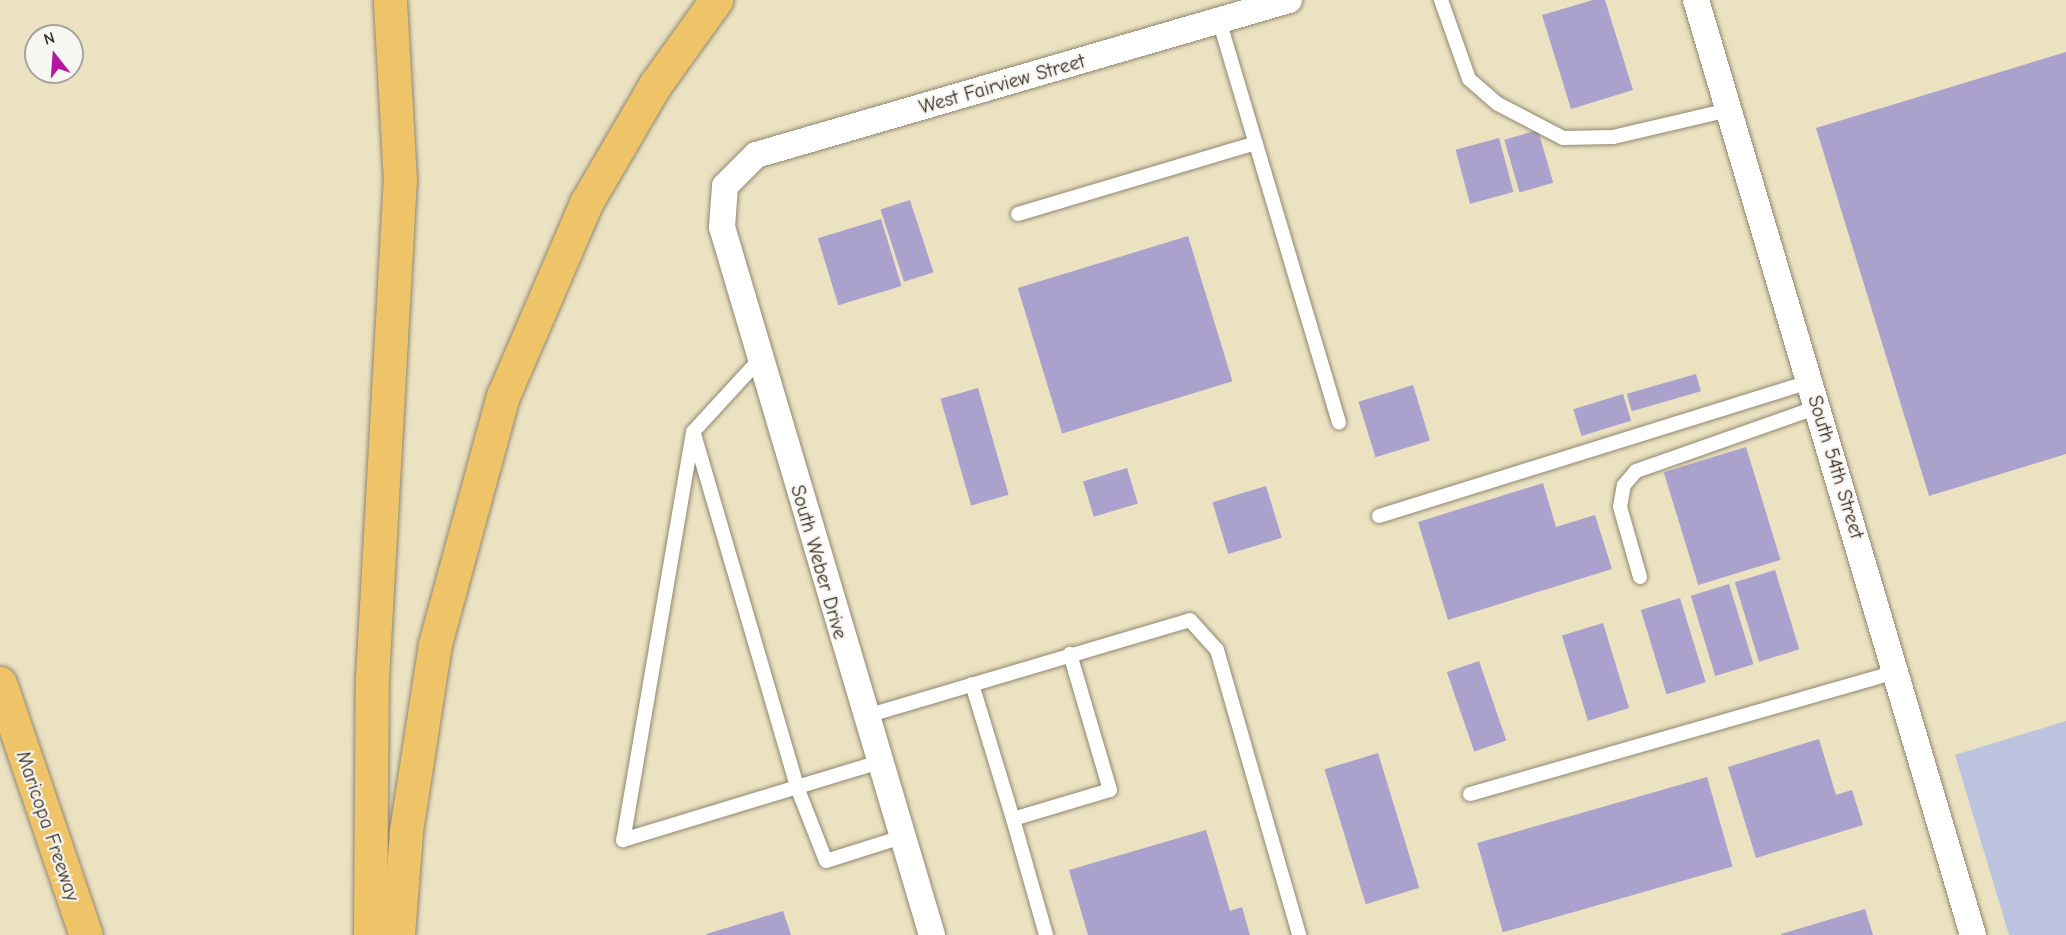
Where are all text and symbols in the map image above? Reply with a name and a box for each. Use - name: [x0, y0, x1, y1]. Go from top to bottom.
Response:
- north arrow: [24, 24, 84, 84]
- text: N: [42, 29, 57, 49]
- street label: West Fairview Street: [916, 49, 1088, 119]
- street label: South 54th Street: [1803, 392, 1869, 542]
- street label: South Weber Drive: [786, 482, 852, 642]
- street label: Maricopa Freeway: [11, 748, 85, 904]

